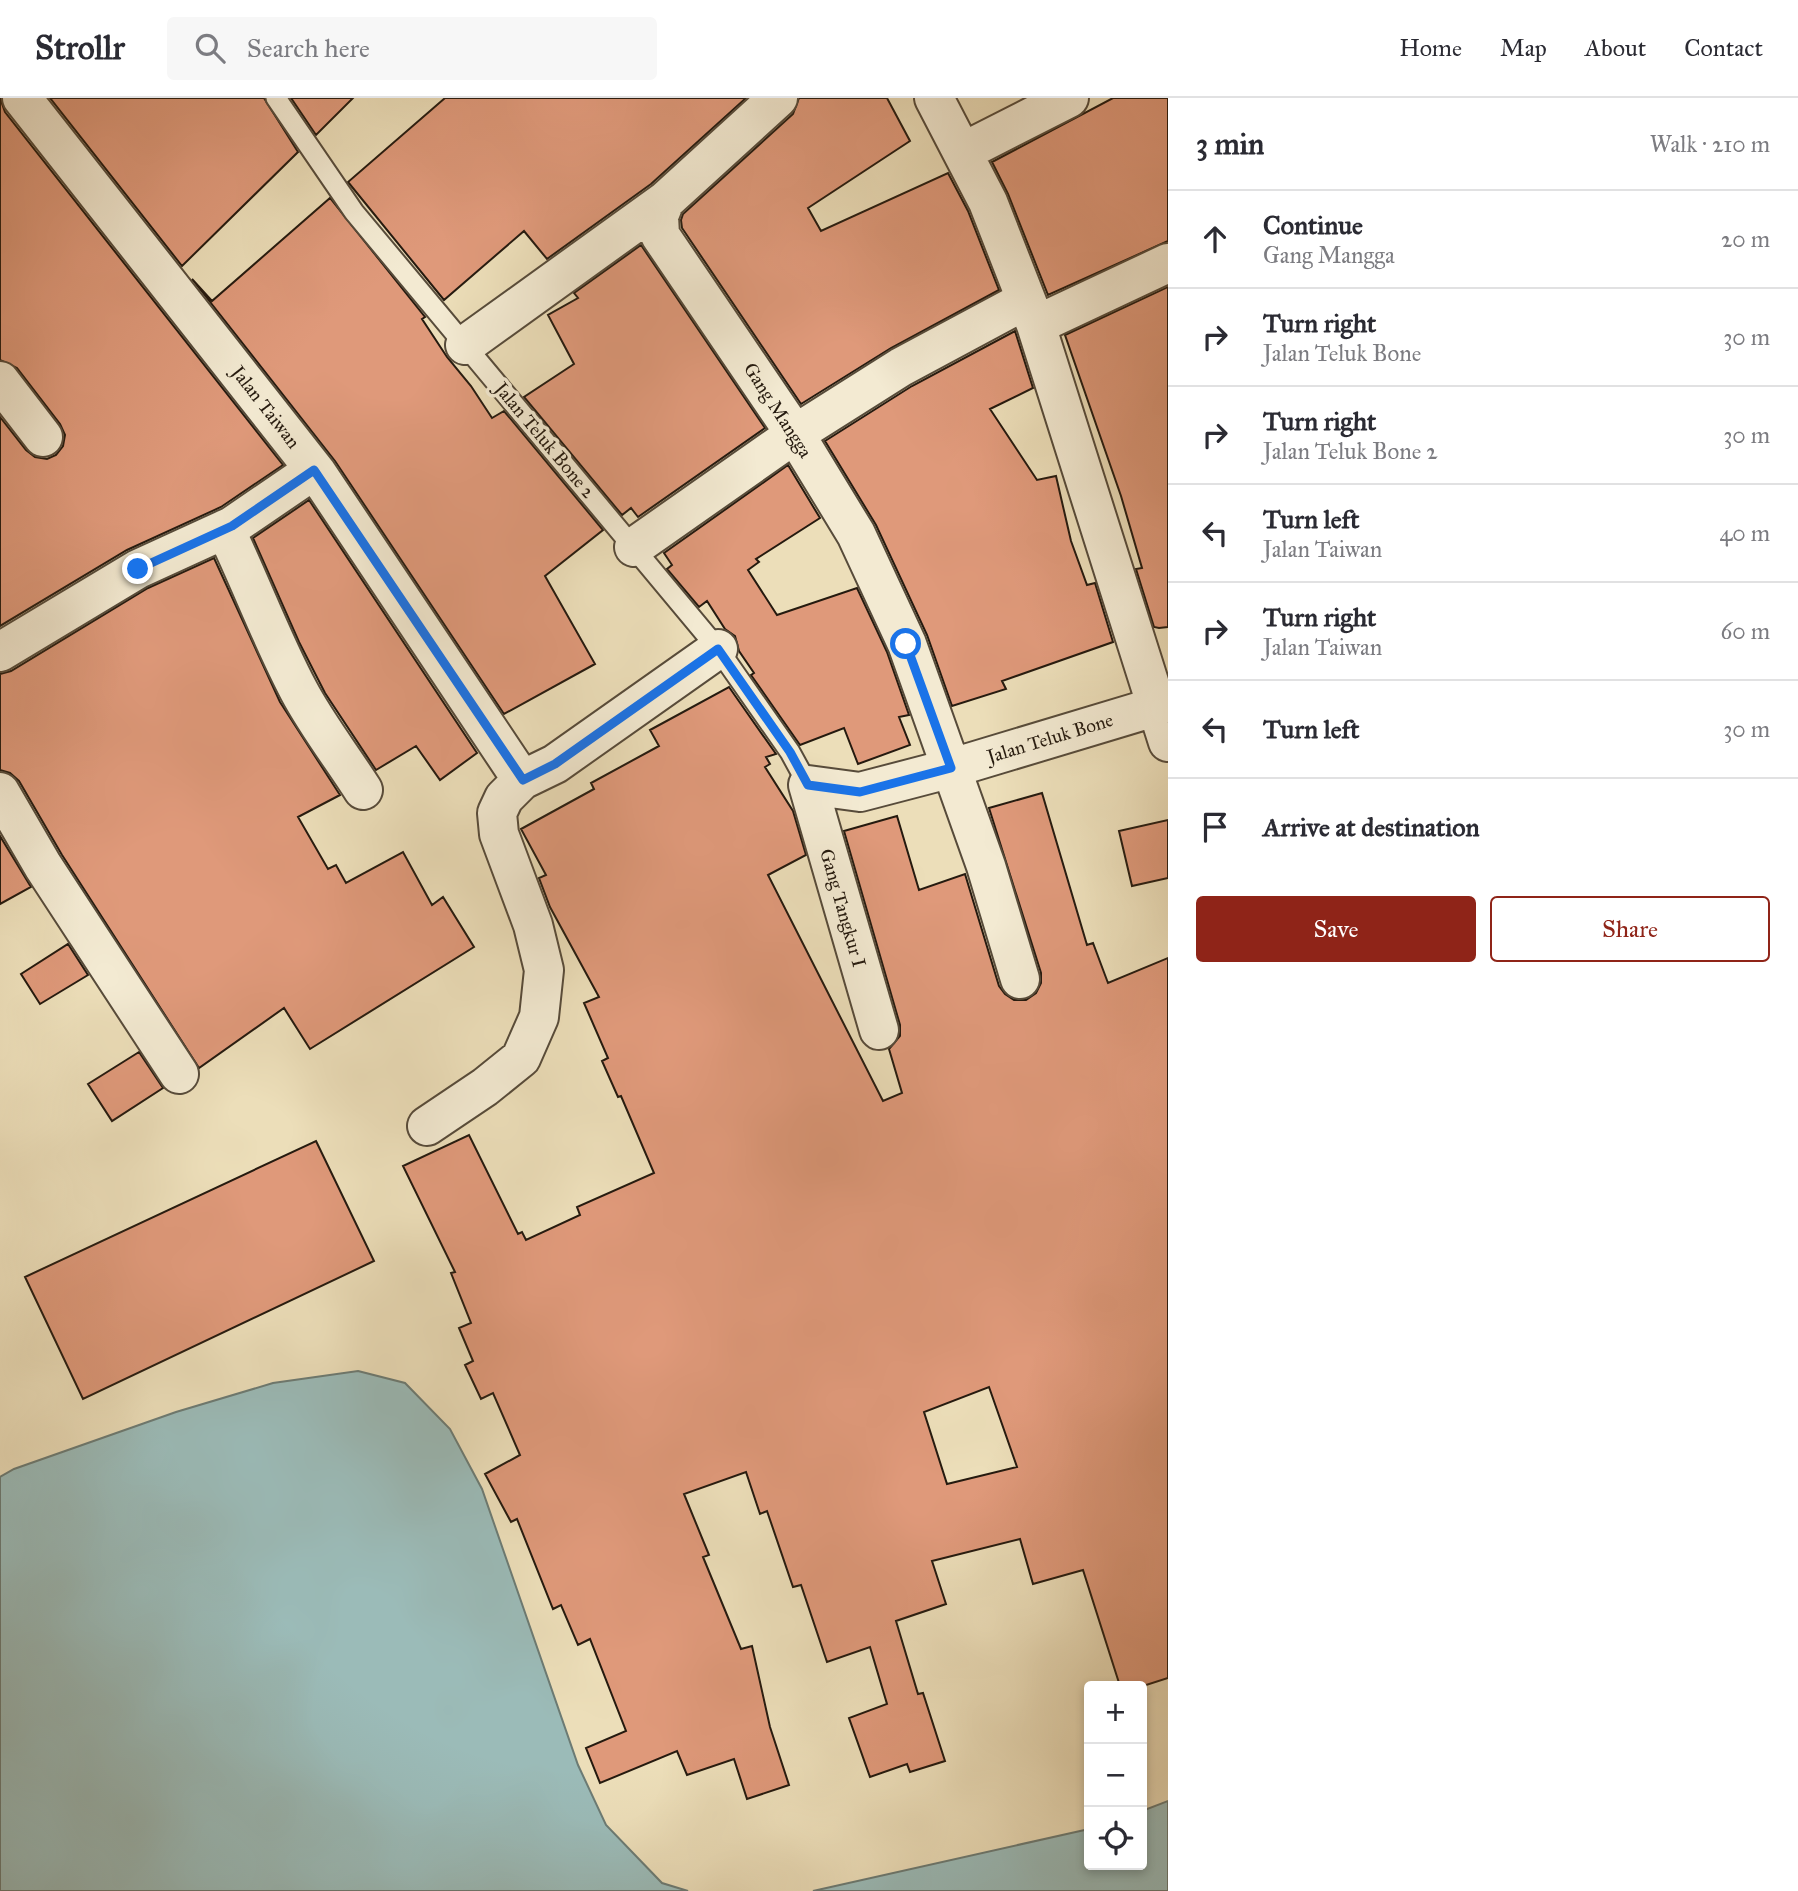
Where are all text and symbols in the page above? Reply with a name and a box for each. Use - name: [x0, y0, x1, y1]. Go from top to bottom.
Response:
- search box: [167, 17, 657, 80]
- text: Strollr: [35, 28, 125, 68]
- icon: search: [191, 29, 229, 67]
- text: Search here: [247, 32, 370, 64]
- text: Home: [1399, 33, 1462, 63]
- text: Map: [1500, 33, 1547, 63]
- text: About: [1585, 33, 1646, 63]
- text: Contact: [1684, 33, 1763, 63]
- text: 3 min: [1196, 126, 1264, 162]
- text: Walk · 210 m: [1650, 130, 1770, 158]
- text: Continue: [1263, 209, 1363, 241]
- icon: ahead: [1196, 220, 1234, 258]
- text: 20 m: [1721, 225, 1770, 253]
- text: Gang Mangga: [1263, 241, 1395, 269]
- text: Turn right: [1263, 307, 1376, 339]
- icon: right: [1196, 318, 1234, 356]
- text: 30 m: [1723, 323, 1770, 351]
- text: Jalan Teluk Bone: [1263, 339, 1421, 367]
- street label: Gang Mangga: [738, 358, 818, 463]
- street label: Jalan Taiwan: [225, 360, 305, 453]
- street label: Jalan Teluk Bone 2: [488, 376, 601, 504]
- text: Turn right: [1263, 405, 1376, 437]
- icon: right: [1196, 416, 1234, 454]
- text: 30 m: [1723, 421, 1770, 449]
- text: Jalan Teluk Bone 2: [1263, 437, 1438, 465]
- text: Turn left: [1263, 503, 1359, 535]
- icon: left: [1196, 514, 1234, 552]
- text: 40 m: [1720, 519, 1770, 547]
- text: Jalan Taiwan: [1263, 535, 1382, 563]
- route end: [122, 553, 153, 584]
- text: Turn right: [1263, 601, 1376, 633]
- icon: right: [1196, 612, 1234, 650]
- text: 60 m: [1721, 617, 1770, 645]
- route start: [890, 628, 921, 659]
- text: Jalan Taiwan: [1263, 633, 1382, 661]
- street label: Jalan Teluk Bone: [982, 708, 1116, 770]
- icon: left: [1196, 710, 1234, 748]
- text: Turn left: [1263, 713, 1359, 745]
- text: 30 m: [1723, 715, 1770, 743]
- icon: arrive: [1196, 808, 1234, 846]
- text: Arrive at destination: [1263, 811, 1480, 843]
- street label: Gang Tangkur I: [814, 846, 871, 970]
- button: Save: [1196, 896, 1476, 962]
- button: Share: [1490, 896, 1770, 962]
- map controls: [1084, 1681, 1147, 1870]
- button: +: [1084, 1681, 1147, 1744]
- button: −: [1084, 1744, 1147, 1807]
- button: locate: [1084, 1807, 1147, 1870]

